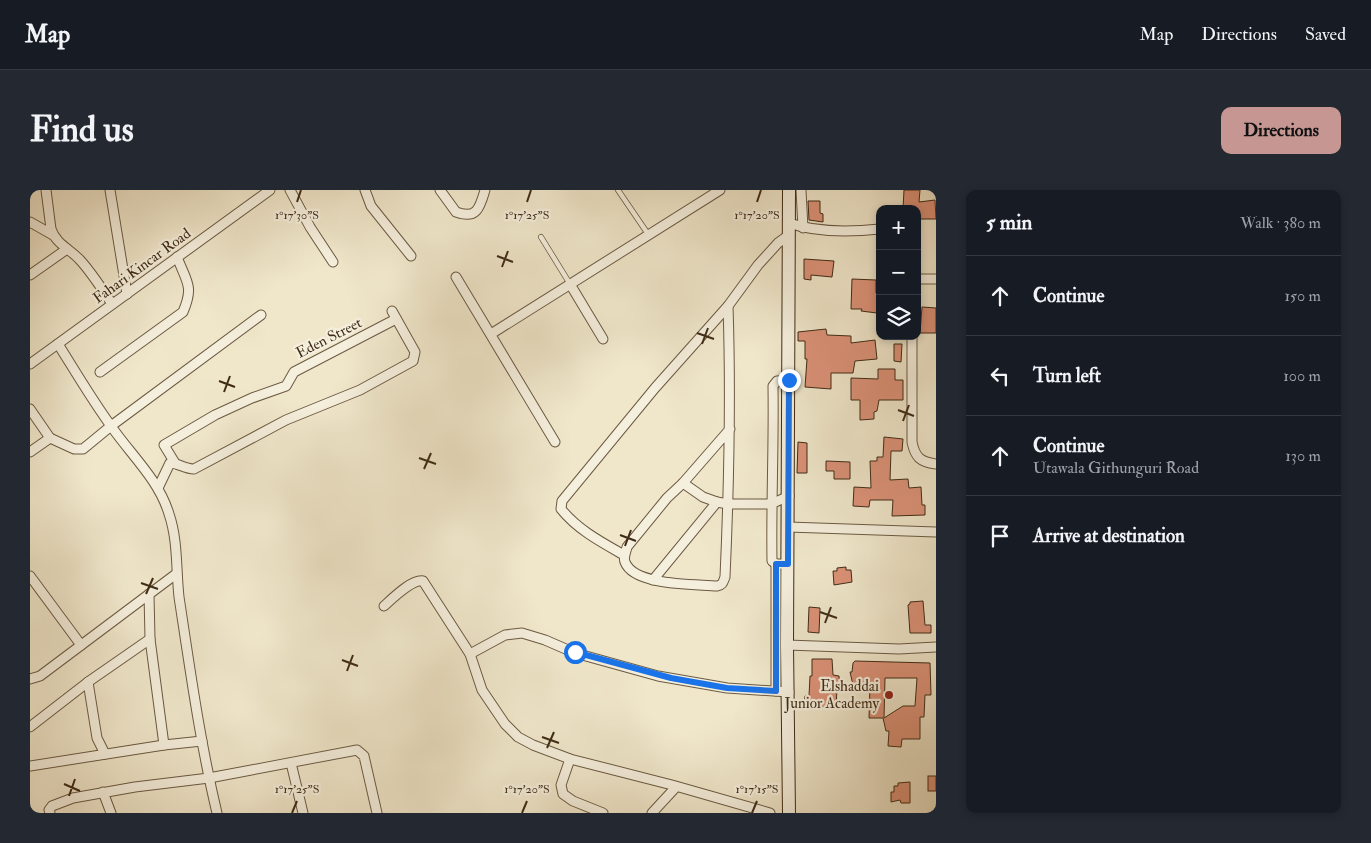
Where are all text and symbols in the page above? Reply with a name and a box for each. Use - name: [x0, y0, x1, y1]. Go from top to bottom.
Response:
- text: Map: [25, 19, 70, 50]
- text: Map: [1140, 23, 1173, 46]
- text: Directions: [1201, 23, 1277, 46]
- text: Saved: [1305, 23, 1346, 46]
- button: Directions: [1221, 107, 1341, 154]
- text: Find us: [30, 108, 134, 152]
- map controls: [876, 205, 921, 340]
- button: +: [876, 205, 921, 250]
- text: 1°17'30"S: [275, 208, 319, 223]
- text: 1°17'25"S: [505, 208, 549, 223]
- text: 1°17'20"S: [734, 208, 780, 223]
- text: 5 min: [986, 209, 1032, 236]
- text: Walk · 380 m: [1240, 213, 1321, 233]
- street label: Fahari Kincar Road: [89, 224, 195, 308]
- button: −: [876, 250, 921, 295]
- icon: ahead: [986, 282, 1014, 310]
- text: Continue: [1033, 284, 1104, 308]
- text: 150 m: [1284, 286, 1321, 306]
- button: layers: [876, 295, 921, 340]
- street label: Eden Street: [293, 313, 365, 363]
- icon: left: [986, 362, 1014, 390]
- text: Turn left: [1033, 364, 1101, 388]
- text: 100 m: [1283, 366, 1321, 386]
- route end: [778, 369, 801, 392]
- text: Continue: [1033, 434, 1104, 458]
- icon: ahead: [986, 442, 1014, 470]
- text: 130 m: [1285, 446, 1321, 466]
- text: Utawala Githunguri Road: [1033, 458, 1199, 478]
- icon: arrive: [986, 522, 1014, 550]
- text: Arrive at destination: [1033, 524, 1185, 548]
- route start: [564, 641, 587, 664]
- place label: Elshaddai Junior Academy: [783, 677, 879, 714]
- marker: Elshaddai Junior Academy: [883, 689, 895, 701]
- text: 1°17'25"S: [275, 782, 319, 797]
- text: 1°17'20"S: [504, 782, 550, 797]
- text: 1°17'15"S: [736, 782, 778, 797]

